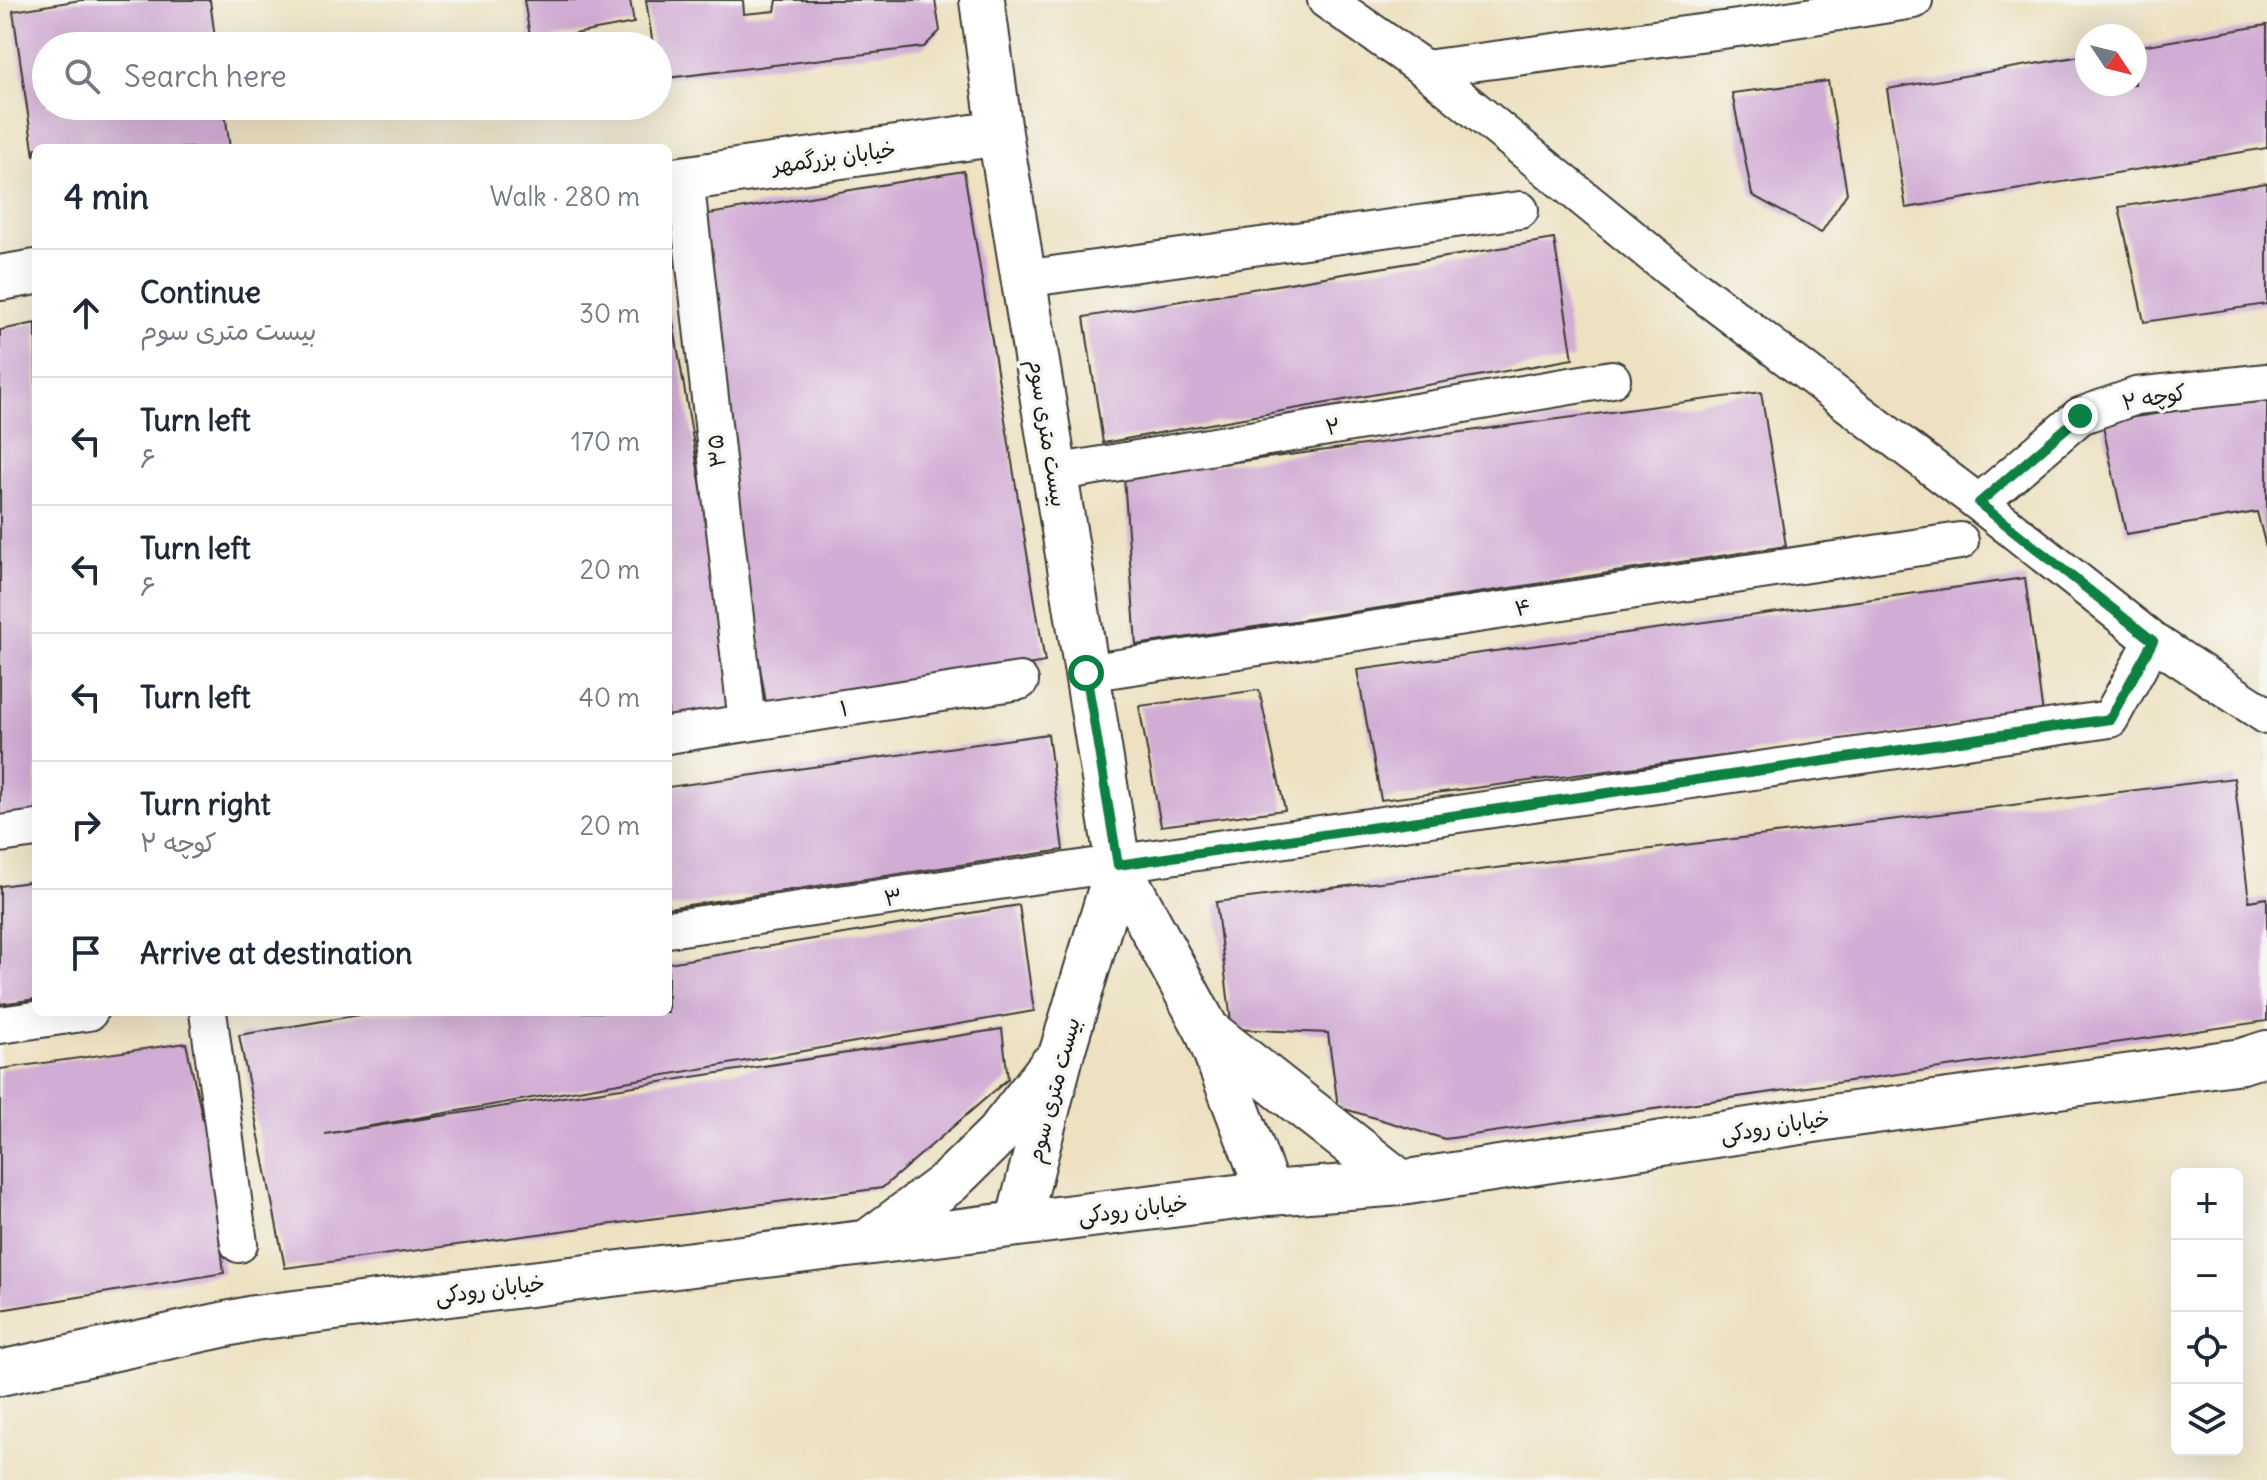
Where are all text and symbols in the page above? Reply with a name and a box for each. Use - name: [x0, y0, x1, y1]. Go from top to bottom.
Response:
- north arrow: [2075, 24, 2147, 96]
- search box: [32, 32, 672, 120]
- icon: search: [60, 54, 104, 98]
- text: Search here: [124, 57, 287, 95]
- street label: خیابان بزرگمهر: [768, 134, 898, 180]
- text: 4 min: [64, 175, 149, 218]
- text: Walk · 280 m: [490, 180, 640, 213]
- text: Continue: [140, 273, 261, 311]
- icon: ahead: [64, 291, 108, 335]
- text: 30 m: [579, 297, 640, 330]
- text: بیست متری سوم: [140, 314, 317, 347]
- street label: بیست متری سوم: [1019, 357, 1074, 510]
- street label: کوچه ۲: [2120, 378, 2188, 416]
- route end: [2062, 398, 2098, 434]
- text: Turn left: [140, 401, 251, 439]
- street label: ۲: [1323, 411, 1343, 441]
- icon: left: [64, 419, 108, 463]
- text: 170 m: [571, 425, 640, 458]
- street label: ۳۵: [700, 433, 732, 469]
- text: ۶: [140, 442, 156, 475]
- text: Turn left: [140, 529, 251, 567]
- icon: left: [64, 547, 108, 591]
- text: 20 m: [580, 553, 640, 586]
- text: ۶: [140, 570, 156, 603]
- street label: ۴: [1513, 592, 1533, 622]
- route start: [1068, 655, 1104, 691]
- icon: left: [64, 675, 108, 719]
- text: Turn left: [140, 678, 251, 716]
- text: 40 m: [579, 681, 640, 714]
- street label: ۱: [838, 694, 850, 722]
- text: Turn right: [140, 785, 271, 823]
- icon: right: [64, 803, 108, 847]
- text: 20 m: [580, 809, 640, 842]
- text: کوچه ۲: [140, 826, 217, 859]
- street label: ۳: [882, 882, 904, 912]
- icon: arrive: [64, 931, 108, 975]
- text: Arrive at destination: [140, 934, 412, 972]
- street label: بیست متری سوم: [1020, 1014, 1090, 1167]
- street label: خیابان رودکی: [1718, 1104, 1832, 1149]
- map controls: [2171, 1168, 2243, 1456]
- button: +: [2171, 1168, 2243, 1240]
- street label: خیابان رودکی: [1077, 1188, 1190, 1231]
- button: −: [2171, 1240, 2243, 1312]
- street label: خیابان رودکی: [434, 1268, 547, 1311]
- button: locate: [2171, 1312, 2243, 1384]
- button: layers: [2171, 1384, 2243, 1456]

